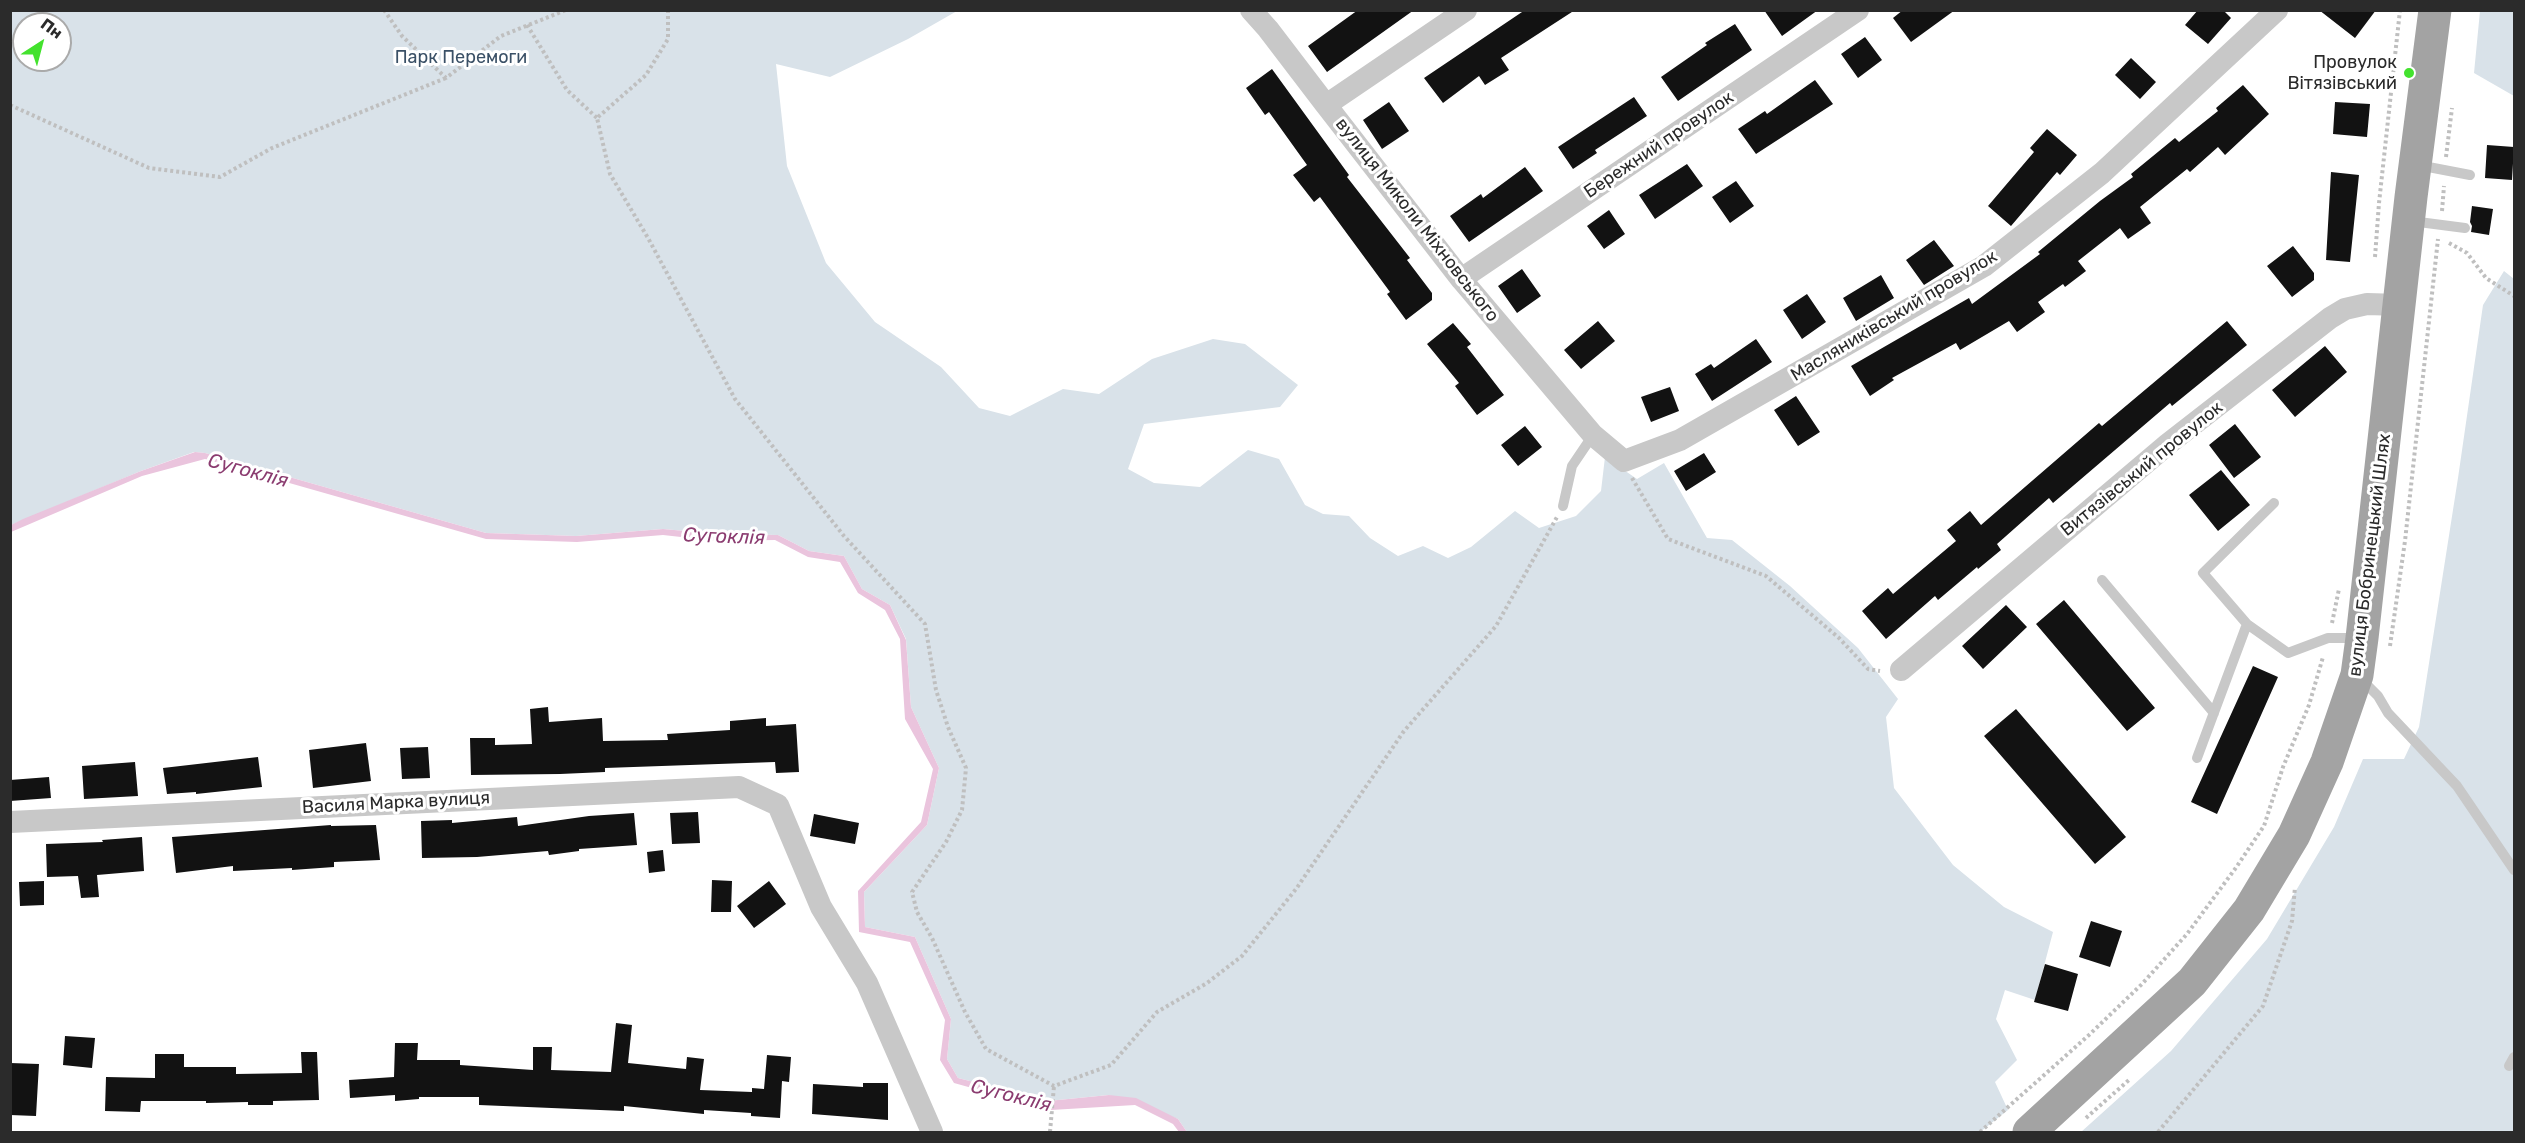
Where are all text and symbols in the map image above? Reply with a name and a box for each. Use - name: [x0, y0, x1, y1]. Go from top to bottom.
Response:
- north arrow: [12, 12, 72, 72]
- text: Пн: [37, 14, 66, 43]
- park label: Парк Перемоги: [395, 47, 527, 69]
- place label: Провулок Вітязівський: [2287, 52, 2397, 94]
- marker: Провулок Вітязівський: [2402, 66, 2416, 80]
- street label: Бережний провулок: [1580, 87, 1738, 203]
- street label: вулиця Миколи Міхновського: [1331, 114, 1503, 326]
- street label: Масляниківський провулок: [1787, 246, 2001, 386]
- street label: Витязівський провулок: [2057, 397, 2227, 541]
- street label: вулиця Бобринецький Шлях: [2344, 432, 2396, 678]
- water label: Сугоклія: [205, 449, 291, 493]
- water label: Сугоклія: [683, 524, 765, 550]
- street label: Василя Марка вулиця: [301, 787, 491, 819]
- water label: Сугоклія: [968, 1074, 1054, 1118]

